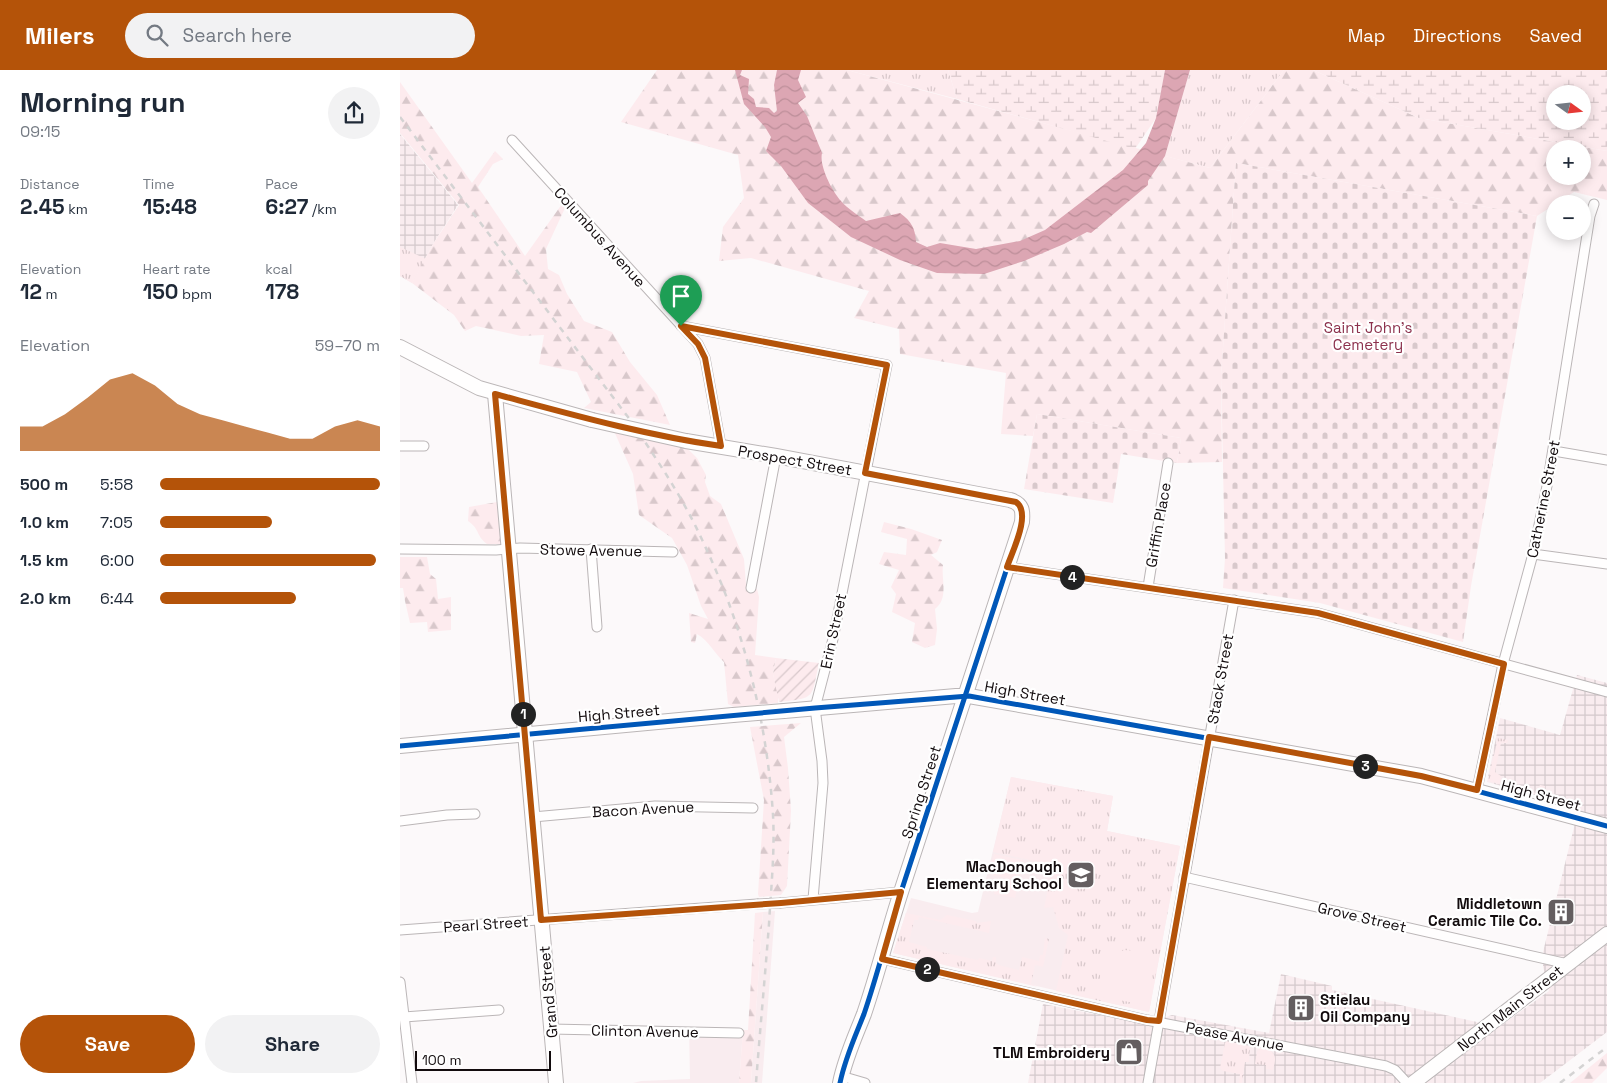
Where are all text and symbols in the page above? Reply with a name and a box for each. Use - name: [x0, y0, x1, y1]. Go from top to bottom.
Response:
- search box: [125, 13, 475, 58]
- text: Milers: [25, 20, 95, 51]
- icon: search: [143, 21, 171, 49]
- text: Search here: [183, 23, 292, 48]
- text: Map: [1348, 24, 1385, 47]
- text: Directions: [1413, 24, 1502, 47]
- text: Saved: [1530, 24, 1582, 47]
- text: Morning run: [20, 84, 185, 120]
- north arrow: [1546, 85, 1591, 130]
- map controls: [1546, 85, 1591, 240]
- button: share: [328, 87, 380, 139]
- text: 09:15: [20, 121, 60, 142]
- button: +: [1546, 140, 1591, 185]
- text: Distance: [20, 175, 80, 193]
- text: Time: [143, 175, 175, 193]
- text: Pace: [265, 175, 298, 193]
- street label: Columbus Avenue: [550, 183, 650, 291]
- text: 2.45: [20, 193, 65, 220]
- text: 15:48: [143, 193, 197, 220]
- text: 6:27: [265, 193, 308, 220]
- button: −: [1546, 195, 1591, 240]
- text: km: [65, 200, 88, 218]
- text: /km: [308, 200, 337, 218]
- text: Elevation: [20, 260, 81, 278]
- text: Heart rate: [143, 260, 211, 278]
- text: kcal: [265, 260, 292, 278]
- pin: [660, 275, 702, 326]
- text: 12: [20, 278, 42, 305]
- text: 150: [143, 278, 178, 305]
- text: 178: [265, 278, 299, 305]
- icon: arrive: [667, 282, 695, 310]
- text: m: [42, 285, 58, 303]
- text: bpm: [178, 285, 212, 303]
- park label: Saint John's Cemetery: [1324, 318, 1412, 354]
- text: Elevation: [20, 335, 90, 356]
- text: 59–70 m: [315, 335, 380, 356]
- street label: Catherine Street: [1522, 438, 1564, 560]
- street label: Prospect Street: [737, 441, 854, 479]
- text: 500 m: [20, 474, 68, 495]
- text: 5:58: [100, 474, 133, 495]
- street label: Griffin Place: [1141, 481, 1175, 569]
- text: 1.0 km: [20, 512, 69, 533]
- text: 7:05: [100, 512, 133, 533]
- street label: Stowe Avenue: [540, 540, 642, 560]
- text: 1.5 km: [20, 550, 68, 571]
- text: 6:00: [100, 550, 134, 571]
- pin: 4: [1060, 564, 1084, 590]
- text: 4: [1068, 568, 1077, 586]
- text: 2.0 km: [20, 588, 71, 609]
- text: 6:44: [100, 588, 134, 609]
- street label: Erin Street: [816, 591, 850, 670]
- street label: Stack Street: [1203, 632, 1237, 726]
- street label: High Street: [983, 677, 1067, 709]
- street label: High Street: [577, 700, 661, 726]
- pin: 1: [510, 702, 536, 726]
- text: 1: [520, 705, 527, 723]
- street label: Spring Street: [897, 743, 945, 841]
- pin: 3: [1352, 754, 1378, 778]
- text: 3: [1361, 757, 1370, 775]
- street label: High Street: [1499, 775, 1583, 815]
- street label: Bacon Avenue: [591, 797, 695, 821]
- place label: MacDonough Elementary School: [927, 857, 1062, 893]
- school or university icon: MacDonough Elementary School: [1066, 860, 1096, 890]
- place label: Middletown Ceramic Tile Co.: [1428, 894, 1542, 930]
- building icon: Middletown Ceramic Tile Co.: [1546, 897, 1576, 927]
- street label: Grove Street: [1316, 898, 1408, 936]
- street label: Pearl Street: [443, 912, 529, 936]
- street label: Grand Street: [534, 945, 561, 1039]
- pin: 2: [914, 956, 940, 982]
- text: 2: [923, 960, 932, 978]
- street label: North Main Street: [1453, 961, 1567, 1055]
- place label: Stielau Oil Company: [1320, 990, 1410, 1026]
- building icon: Stielau Oil Company: [1286, 993, 1316, 1023]
- button: Save: [20, 1015, 195, 1073]
- button: Share: [205, 1015, 380, 1073]
- street label: Pease Avenue: [1184, 1017, 1286, 1055]
- street label: Clinton Avenue: [591, 1021, 699, 1041]
- shop icon: TLM Embroidery: [1114, 1037, 1144, 1067]
- place label: TLM Embroidery: [993, 1043, 1110, 1062]
- scale bar: [415, 1048, 551, 1071]
- text: 100 m: [422, 1051, 461, 1069]

